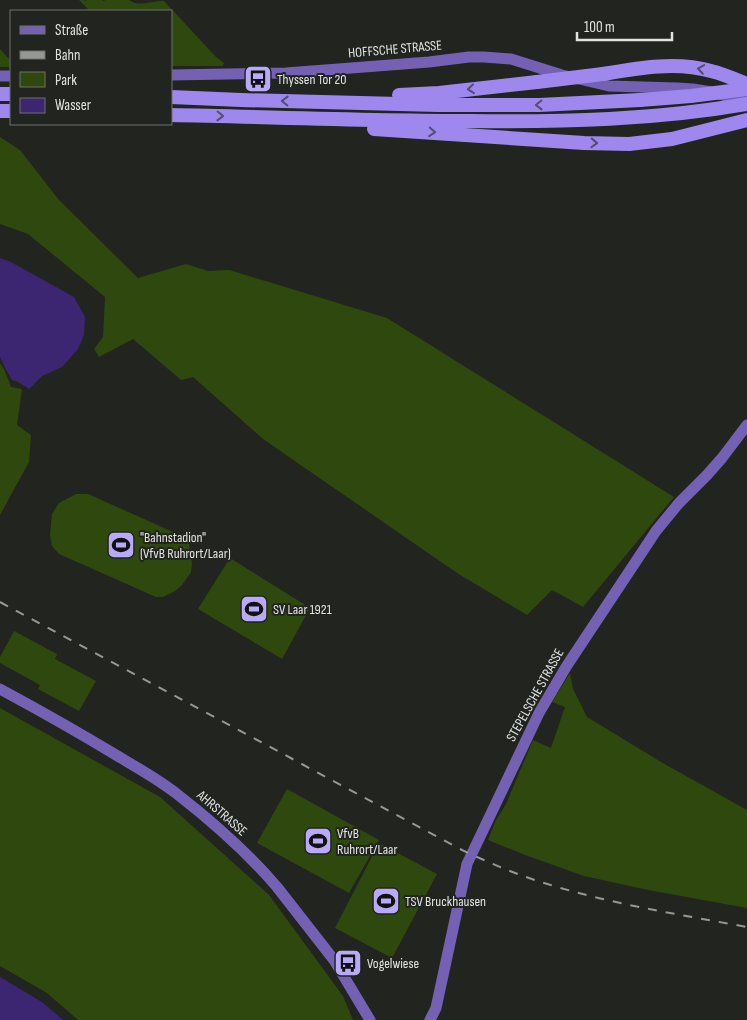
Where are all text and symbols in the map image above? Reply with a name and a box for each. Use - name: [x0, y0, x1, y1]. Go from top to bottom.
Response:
- legend: [10, 10, 172, 125]
- scale bar: [577, 10, 672, 42]
- text: 100 m: [584, 18, 615, 37]
- text: Straße: [55, 21, 88, 40]
- street label: HOFFSCHE STRASSE: [347, 36, 443, 62]
- text: Bahn: [55, 46, 80, 65]
- bus stop icon: Thyssen Tor 20: [243, 64, 273, 94]
- one-way arrow: [697, 64, 705, 75]
- text: Park: [55, 71, 77, 90]
- place label: Thyssen Tor 20: [277, 71, 346, 88]
- one-way arrow: [467, 84, 475, 95]
- text: Wasser: [55, 96, 92, 115]
- one-way arrow: [281, 96, 289, 106]
- one-way arrow: [535, 100, 542, 110]
- one-way arrow: [216, 111, 224, 121]
- one-way arrow: [428, 127, 436, 138]
- one-way arrow: [590, 138, 598, 149]
- place label: "Bahnstadion" (VfvB Ruhrort/Laar): [140, 529, 231, 562]
- sports icon: "Bahnstadion" (VfvB Ruhrort/Laar): [106, 530, 136, 560]
- sports icon: SV Laar 1921: [239, 594, 269, 624]
- place label: SV Laar 1921: [273, 601, 332, 618]
- street label: STEPELSCHE STRASSE: [502, 645, 568, 744]
- street label: AHRSTRASSE: [193, 786, 251, 840]
- place label: VfvB Ruhrort/Laar: [337, 825, 397, 858]
- sports icon: VfvB Ruhrort/Laar: [303, 826, 333, 856]
- sports icon: TSV Bruckhausen: [371, 886, 401, 916]
- place label: TSV Bruckhausen: [405, 893, 486, 910]
- bus stop icon: Vogelwiese: [333, 948, 363, 978]
- place label: Vogelwiese: [367, 955, 419, 972]

